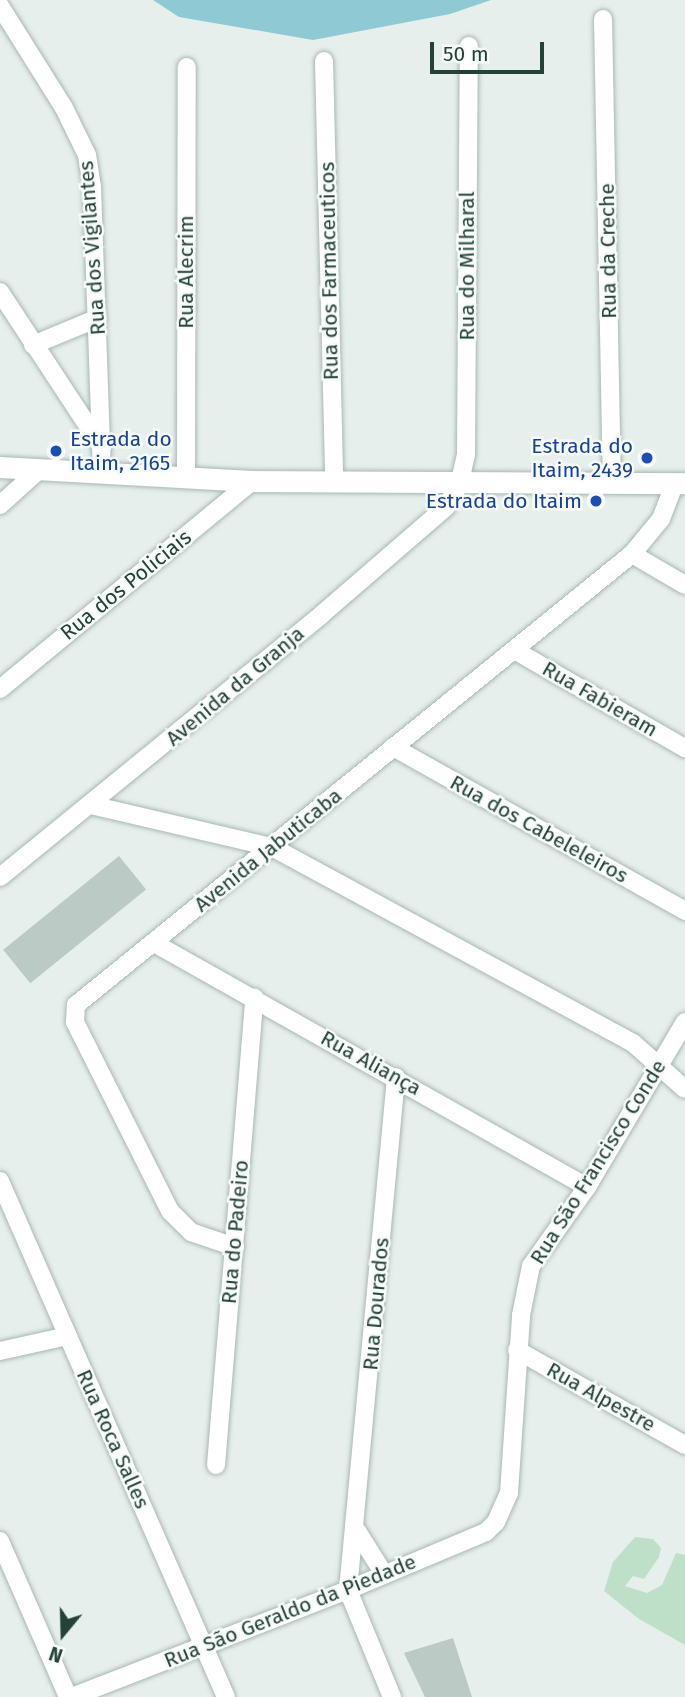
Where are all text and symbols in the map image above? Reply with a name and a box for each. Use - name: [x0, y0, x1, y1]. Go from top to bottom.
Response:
- scale bar: [433, 28, 547, 72]
- text: 50 m: [443, 41, 489, 67]
- street label: Rua dos Vigilantes: [73, 160, 111, 336]
- street label: Rua dos Farmaceuticos: [314, 162, 344, 380]
- street label: Rua da Creche: [594, 183, 622, 319]
- street label: Rua do Milharal: [454, 191, 480, 341]
- street label: Rua Alecrim: [173, 215, 199, 329]
- place label: Estrada do Itaim, 2165: [70, 426, 172, 476]
- place label: Estrada do Itaim, 2439: [531, 433, 633, 483]
- marker: Estrada do Itaim, 2165: [48, 443, 64, 459]
- marker: Estrada do Itaim, 2439: [639, 450, 655, 466]
- place label: Estrada do Itaim: [426, 488, 582, 514]
- marker: Estrada do Itaim: [588, 493, 604, 509]
- street label: Rua dos Policiais: [55, 525, 197, 645]
- street label: Avenida da Granja: [161, 621, 309, 751]
- street label: Rua Fabieram: [538, 656, 662, 742]
- street label: Rua dos Cabeleleiros: [446, 770, 632, 888]
- street label: Avenida Jabuticaba: [189, 783, 347, 917]
- street label: Rua Aliança: [316, 1025, 426, 1101]
- street label: Rua São Francisco Conde: [525, 1055, 671, 1269]
- street label: Rua do Padeiro: [216, 1159, 254, 1305]
- street label: Rua Dourados: [358, 1236, 394, 1372]
- street label: Rua Alpestre: [542, 1357, 660, 1437]
- street label: Rua Roca Salles: [71, 1366, 155, 1512]
- street label: Rua São Geraldo da Piedade: [160, 1549, 420, 1673]
- north arrow: [28, 1599, 98, 1669]
- text: N: [46, 1641, 66, 1667]

